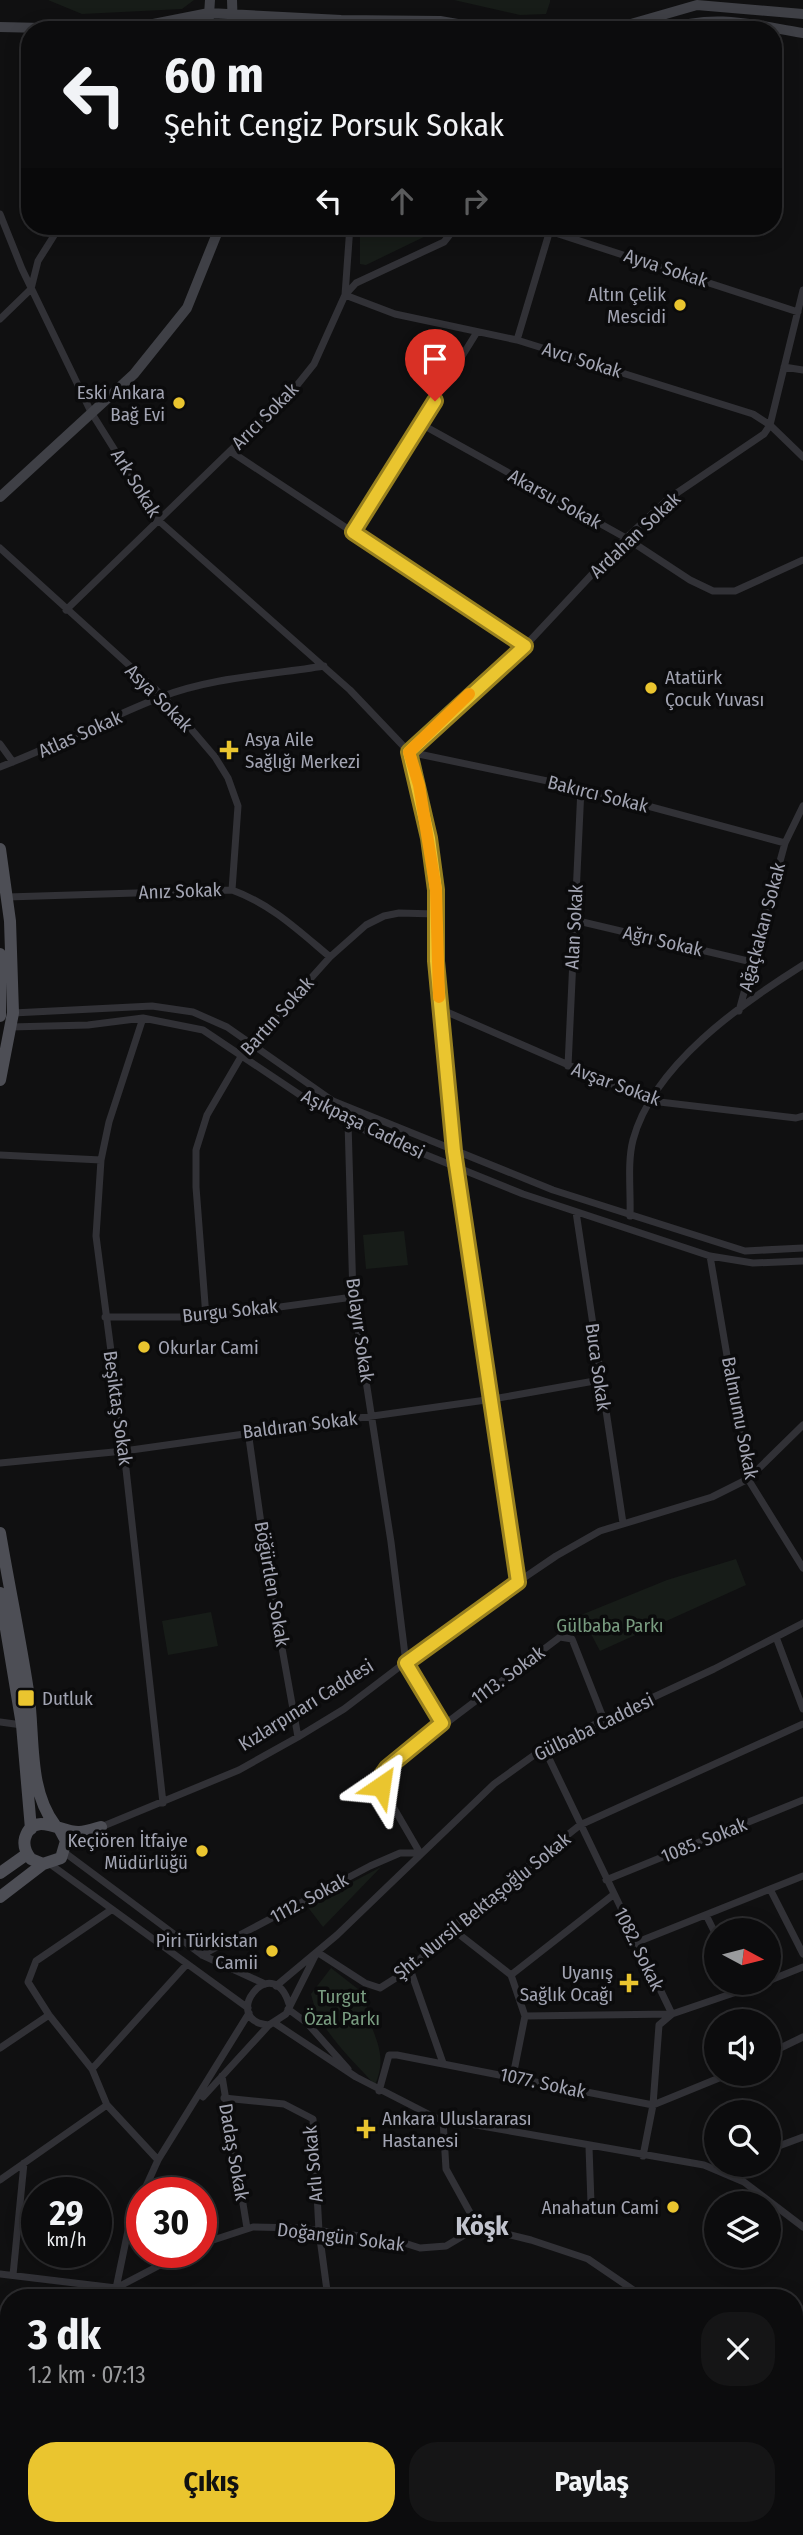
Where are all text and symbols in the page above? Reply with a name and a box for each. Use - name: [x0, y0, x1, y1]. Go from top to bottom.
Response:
- text: 60 m: [164, 46, 264, 105]
- icon: left: [49, 49, 140, 140]
- text: Şehit Cengiz Porsuk Sokak: [164, 106, 504, 144]
- icon: left: [310, 182, 348, 220]
- icon: ahead: [383, 182, 421, 220]
- icon: right: [456, 182, 494, 220]
- street label: Ayva Sokak: [621, 244, 711, 292]
- place label: Altın Çelik Mescidi: [588, 283, 666, 328]
- marker: Altın Çelik Mescidi: [672, 297, 688, 313]
- pin: [405, 329, 465, 401]
- street label: Avcı Sokak: [539, 337, 625, 383]
- icon: arrive: [416, 340, 454, 378]
- street label: Arıcı Sokak: [227, 378, 303, 454]
- place label: Eski Ankara Bağ Evi: [77, 381, 165, 426]
- marker: Eski Ankara Bağ Evi: [171, 395, 187, 411]
- street label: Ark Sokak: [106, 445, 166, 521]
- street label: Akarsu Sokak: [504, 464, 606, 534]
- street label: Ardahan Sokak: [585, 487, 685, 583]
- street label: Asya Sokak: [120, 659, 198, 737]
- place label: Atatürk Çocuk Yuvası: [665, 666, 764, 711]
- marker: Atatürk Çocuk Yuvası: [643, 680, 659, 696]
- street label: Atlas Sokak: [35, 705, 125, 763]
- place label: Asya Aile Sağlığı Merkezi: [245, 728, 360, 773]
- marker: Asya Aile Sağlığı Merkezi: [219, 740, 239, 760]
- street label: Bakırcı Sokak: [545, 770, 651, 818]
- street label: Ağaçkakan Sokak: [734, 860, 790, 994]
- street label: Anız Sokak: [138, 878, 222, 904]
- street label: Alan Sokak: [560, 884, 588, 970]
- street label: Ağrı Sokak: [621, 921, 705, 961]
- street label: Bartın Sokak: [236, 972, 318, 1060]
- street label: Avşar Sokak: [568, 1057, 664, 1111]
- street label: Aşıkpaşa Caddesi: [298, 1084, 428, 1164]
- street label: Bolayır Sokak: [341, 1276, 379, 1384]
- street label: Burgu Sokak: [181, 1295, 279, 1327]
- street label: Buca Sokak: [580, 1322, 616, 1412]
- place label: Okurlar Cami: [158, 1336, 259, 1359]
- marker: Okurlar Cami: [136, 1339, 152, 1355]
- street label: Beşiktaş Sokak: [99, 1349, 137, 1467]
- street label: Balmumu Sokak: [717, 1355, 763, 1481]
- street label: Baldıran Sokak: [241, 1407, 359, 1443]
- street label: Böğürtlen Sokak: [250, 1520, 294, 1649]
- park label: Gülbaba Parkı: [556, 1614, 664, 1637]
- street label: 1113. Sokak: [467, 1641, 549, 1709]
- street label: Kızlarpınarı Caddesi: [234, 1654, 378, 1756]
- place label: Dutluk: [42, 1687, 93, 1710]
- marker: Dutluk: [16, 1688, 36, 1708]
- street label: Gülbaba Caddesi: [530, 1688, 658, 1766]
- position arrow: [344, 1749, 418, 1823]
- street label: 1085. Sokak: [658, 1812, 750, 1868]
- street label: Şht. Nursil Bektaşoğlu Sokak: [389, 1827, 575, 1984]
- place label: Keçiören İtfaiye Müdürlüğü: [67, 1829, 188, 1874]
- marker: Keçiören İtfaiye Müdürlüğü: [194, 1843, 210, 1859]
- street label: 1112. Sokak: [266, 1868, 352, 1928]
- street label: 1082. Sokak: [609, 1904, 669, 1994]
- north arrow: [704, 1918, 780, 1995]
- map controls: [704, 1918, 781, 2268]
- place label: Piri Türkistan Camii: [156, 1929, 258, 1974]
- marker: Piri Türkistan Camii: [264, 1943, 280, 1959]
- place label: Uyanış Sağlık Ocağı: [520, 1961, 613, 2006]
- marker: Uyanış Sağlık Ocağı: [619, 1973, 639, 1993]
- park label: Turgut Özal Parkı: [304, 1985, 380, 2030]
- button: sound: [704, 2009, 781, 2086]
- street label: 1077. Sokak: [498, 2063, 588, 2103]
- button: search: [704, 2100, 781, 2177]
- street label: Dadaş Sokak: [214, 2102, 254, 2203]
- place label: Ankara Uluslararası Hastanesi: [382, 2107, 532, 2152]
- marker: Ankara Uluslararası Hastanesi: [356, 2119, 376, 2139]
- street label: Arlı Sokak: [298, 2124, 328, 2203]
- speed limit sign: 30: [126, 2177, 217, 2268]
- button: layers: [704, 2191, 781, 2268]
- text: 29: [49, 2192, 84, 2234]
- place label: Anahatun Cami: [542, 2196, 659, 2219]
- marker: Anahatun Cami: [665, 2199, 681, 2215]
- district label: Köşk: [455, 2211, 509, 2242]
- street label: Doğangün Sokak: [276, 2218, 406, 2256]
- text: km/h: [46, 2229, 87, 2251]
- text: 3 dk: [28, 2310, 101, 2360]
- button: close: [701, 2312, 775, 2386]
- text: 1.2 km · 07:13: [28, 2361, 146, 2389]
- button: Çıkış: [28, 2442, 395, 2522]
- button: Paylaş: [409, 2442, 775, 2522]

